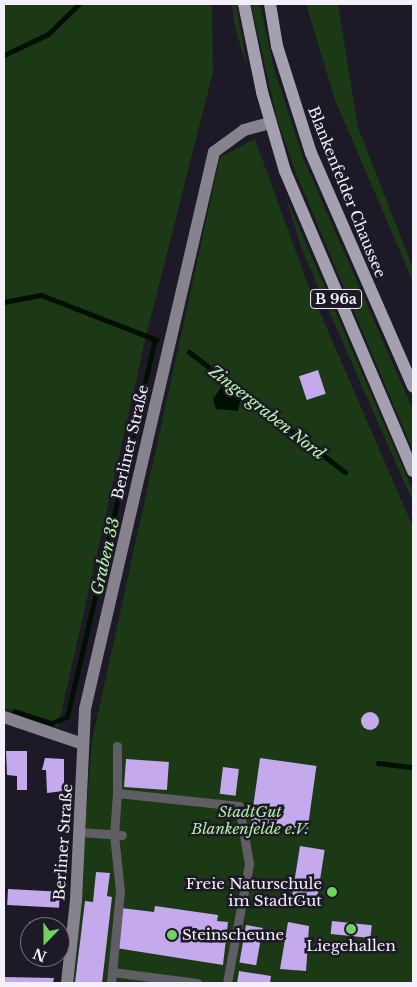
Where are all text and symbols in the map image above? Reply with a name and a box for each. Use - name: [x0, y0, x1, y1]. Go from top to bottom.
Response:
- street label: Blankenfelder Chaussee: [304, 103, 390, 281]
- road number: B 96a: [310, 288, 362, 310]
- water label: Zingergraben Nord: [205, 361, 329, 463]
- street label: Berliner Straße: [108, 383, 152, 501]
- water label: Graben 33: [87, 515, 123, 597]
- street label: Berliner Straße: [50, 783, 76, 901]
- park label: StadtGut Blankenfelde e.V.: [191, 802, 309, 837]
- place label: Freie Naturschule im StadtGut: [186, 874, 322, 909]
- marker: Freie Naturschule im StadtGut: [326, 886, 338, 898]
- north arrow: [20, 917, 70, 967]
- marker: Liegehallen: [345, 923, 357, 935]
- place label: Steinscheune: [182, 926, 284, 944]
- marker: Steinscheune: [166, 929, 178, 941]
- place label: Liegehallen: [306, 937, 396, 955]
- text: N: [30, 944, 49, 966]

